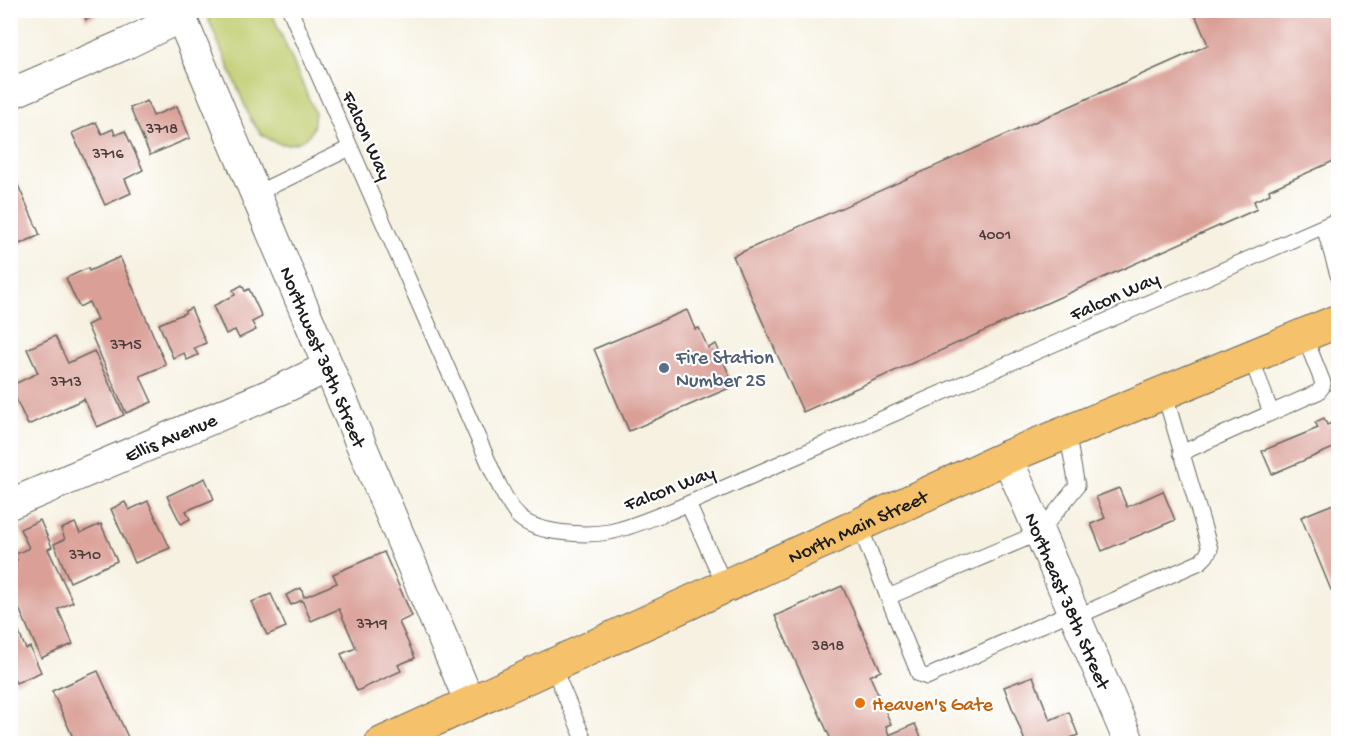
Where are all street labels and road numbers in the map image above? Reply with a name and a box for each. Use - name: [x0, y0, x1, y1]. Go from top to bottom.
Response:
- street label: Falcon Way: [335, 87, 395, 185]
- street label: Northwest 38th Street: [273, 264, 370, 453]
- street label: Falcon Way: [1066, 268, 1164, 328]
- street label: Ellis Avenue: [122, 410, 222, 469]
- street label: Falcon Way: [621, 462, 719, 518]
- street label: North Main Street: [785, 486, 934, 571]
- street label: Northeast 38th Street: [1017, 510, 1114, 695]

